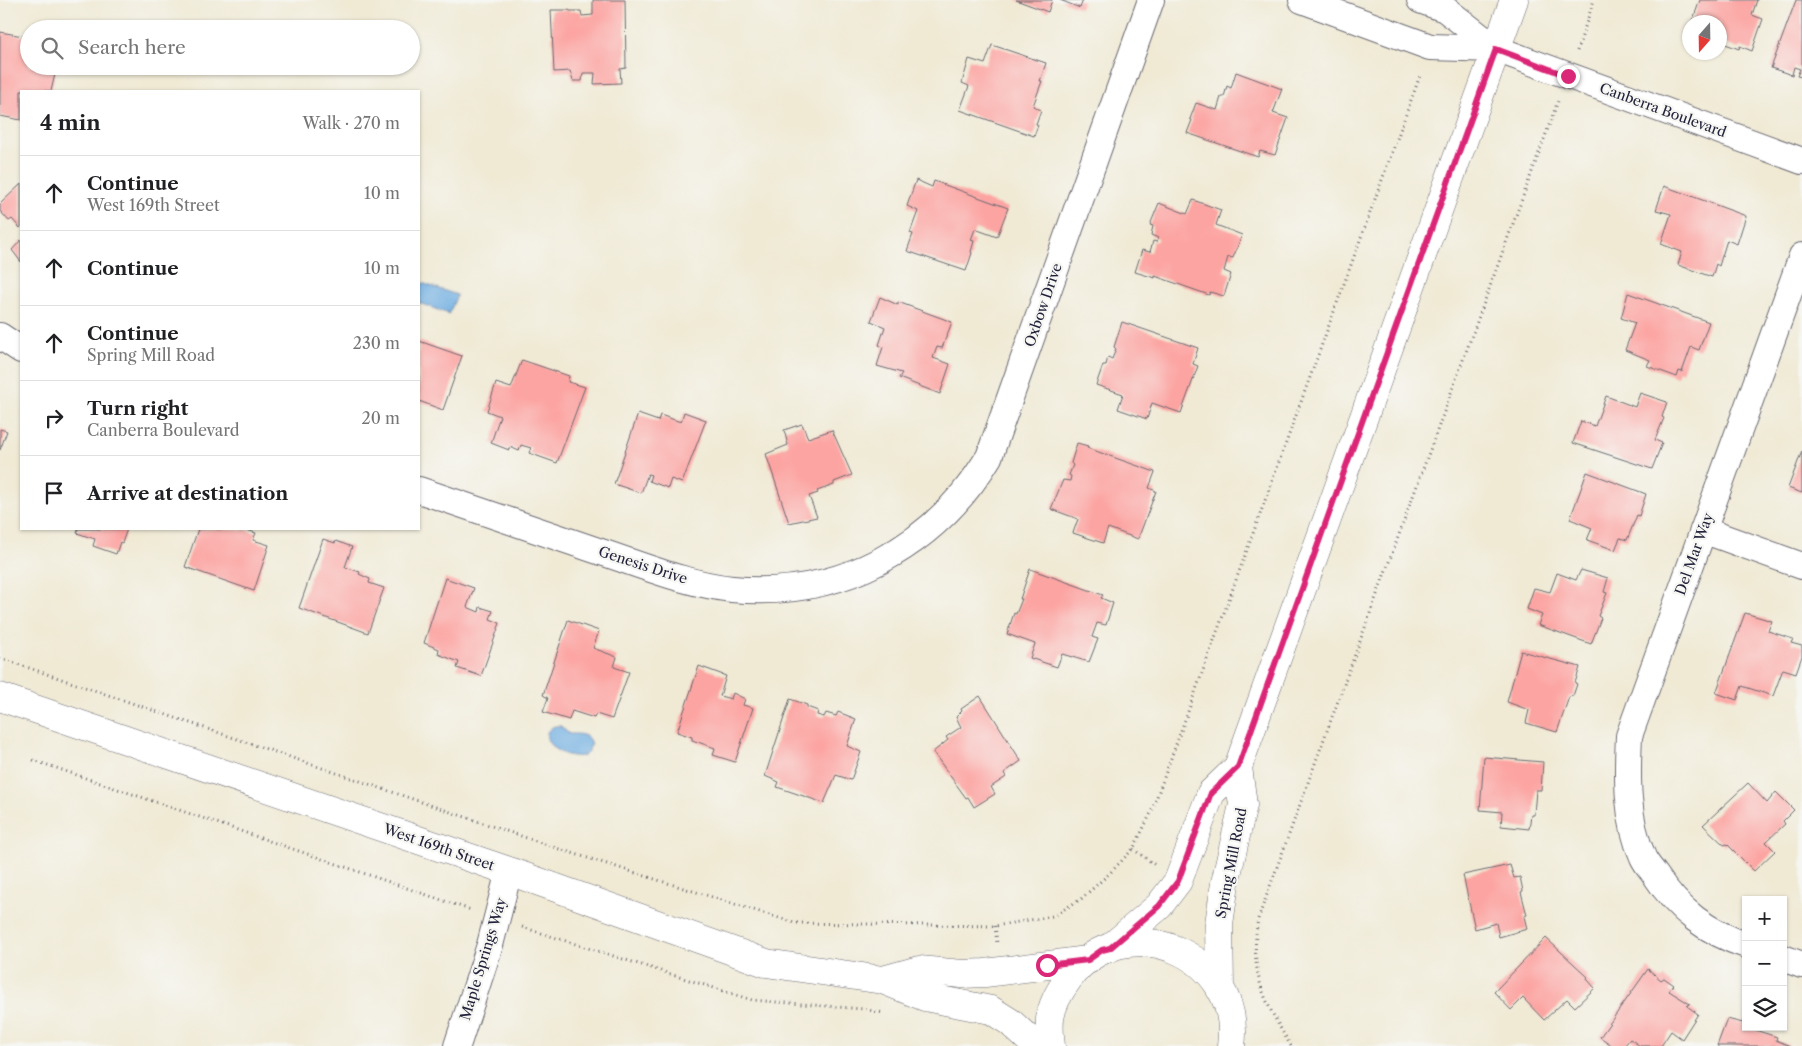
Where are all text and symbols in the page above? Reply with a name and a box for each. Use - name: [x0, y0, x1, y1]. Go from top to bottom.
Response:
- north arrow: [1682, 15, 1727, 60]
- search box: [20, 20, 420, 75]
- icon: search: [38, 34, 66, 62]
- text: Search here: [78, 36, 186, 59]
- route end: [1557, 65, 1580, 88]
- street label: Canberra Boulevard: [1597, 79, 1729, 141]
- text: 4 min: [40, 110, 101, 135]
- text: Walk · 270 m: [302, 113, 400, 133]
- text: Continue: [87, 172, 179, 195]
- icon: ahead: [40, 179, 68, 207]
- text: 10 m: [364, 183, 400, 203]
- text: West 169th Street: [87, 195, 220, 215]
- icon: ahead: [40, 254, 68, 282]
- text: Continue: [87, 257, 179, 280]
- text: 10 m: [364, 258, 400, 278]
- street label: Oxbow Drive: [1020, 261, 1066, 349]
- text: Continue: [87, 322, 179, 345]
- icon: ahead: [40, 329, 68, 357]
- text: 230 m: [353, 333, 400, 353]
- text: Spring Mill Road: [87, 345, 215, 365]
- text: Turn right: [87, 397, 188, 420]
- icon: right: [40, 404, 68, 432]
- text: 20 m: [361, 408, 400, 428]
- text: Canberra Boulevard: [87, 420, 240, 440]
- icon: arrive: [40, 479, 68, 507]
- text: Arrive at destination: [87, 482, 288, 505]
- street label: Del Mar Way: [1671, 510, 1717, 598]
- street label: Genesis Drive: [596, 542, 690, 588]
- street label: Spring Mill Road: [1211, 806, 1251, 920]
- street label: West 169th Street: [380, 819, 497, 874]
- street label: Maple Springs Way: [456, 895, 510, 1022]
- map controls: [1742, 896, 1787, 1031]
- button: +: [1742, 896, 1787, 941]
- button: −: [1742, 941, 1787, 986]
- route start: [1036, 954, 1059, 977]
- button: layers: [1742, 986, 1787, 1031]

